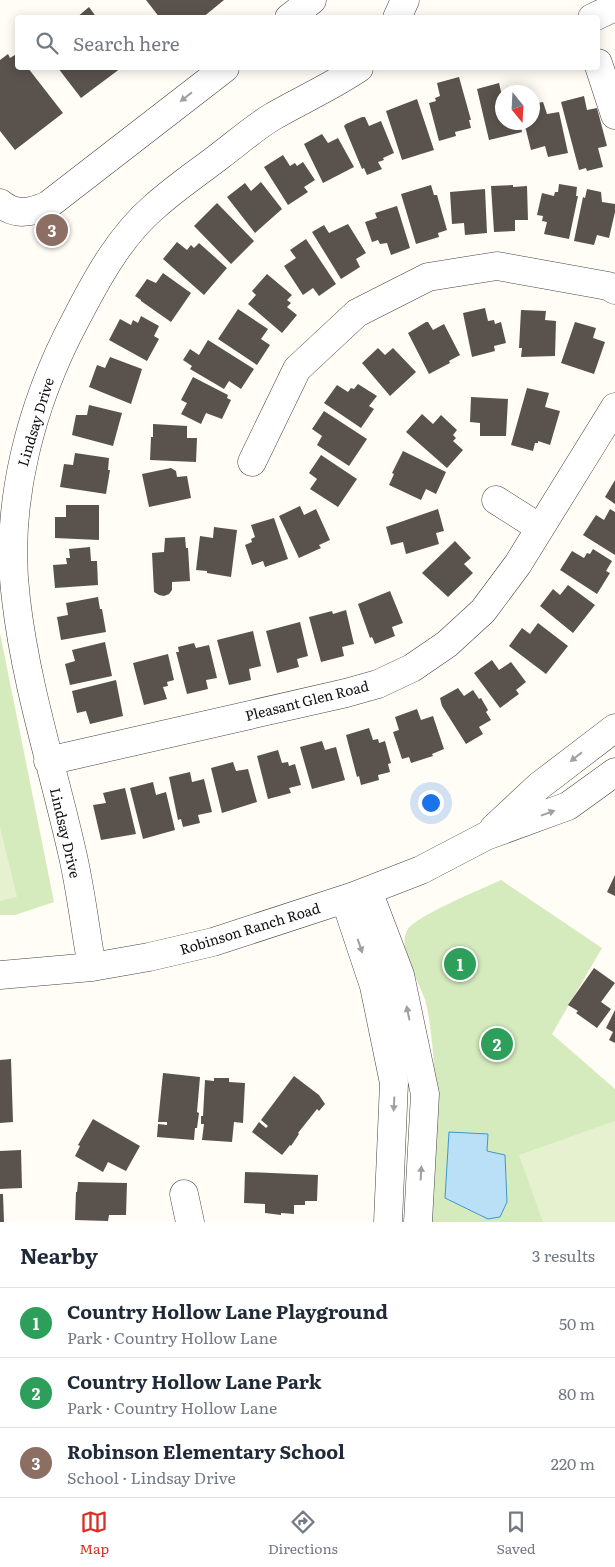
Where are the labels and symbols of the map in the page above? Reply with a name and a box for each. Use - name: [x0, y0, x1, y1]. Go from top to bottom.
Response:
- north arrow: [495, 85, 540, 130]
- one-way arrow: [180, 92, 193, 103]
- pin: 3: [36, 211, 68, 249]
- street label: Lindsay Drive: [12, 375, 58, 469]
- street label: Pleasant Glen Road: [243, 675, 371, 725]
- one-way arrow: [570, 752, 583, 763]
- street label: Lindsay Drive: [46, 786, 86, 880]
- your location: [418, 790, 444, 816]
- one-way arrow: [541, 809, 556, 816]
- street label: Robinson Ranch Road: [177, 897, 323, 959]
- one-way arrow: [357, 938, 364, 953]
- pin: 1: [444, 945, 476, 983]
- one-way arrow: [404, 1005, 412, 1020]
- pin: 2: [481, 1025, 513, 1063]
- one-way arrow: [389, 1096, 397, 1112]
- one-way arrow: [417, 1165, 425, 1181]

